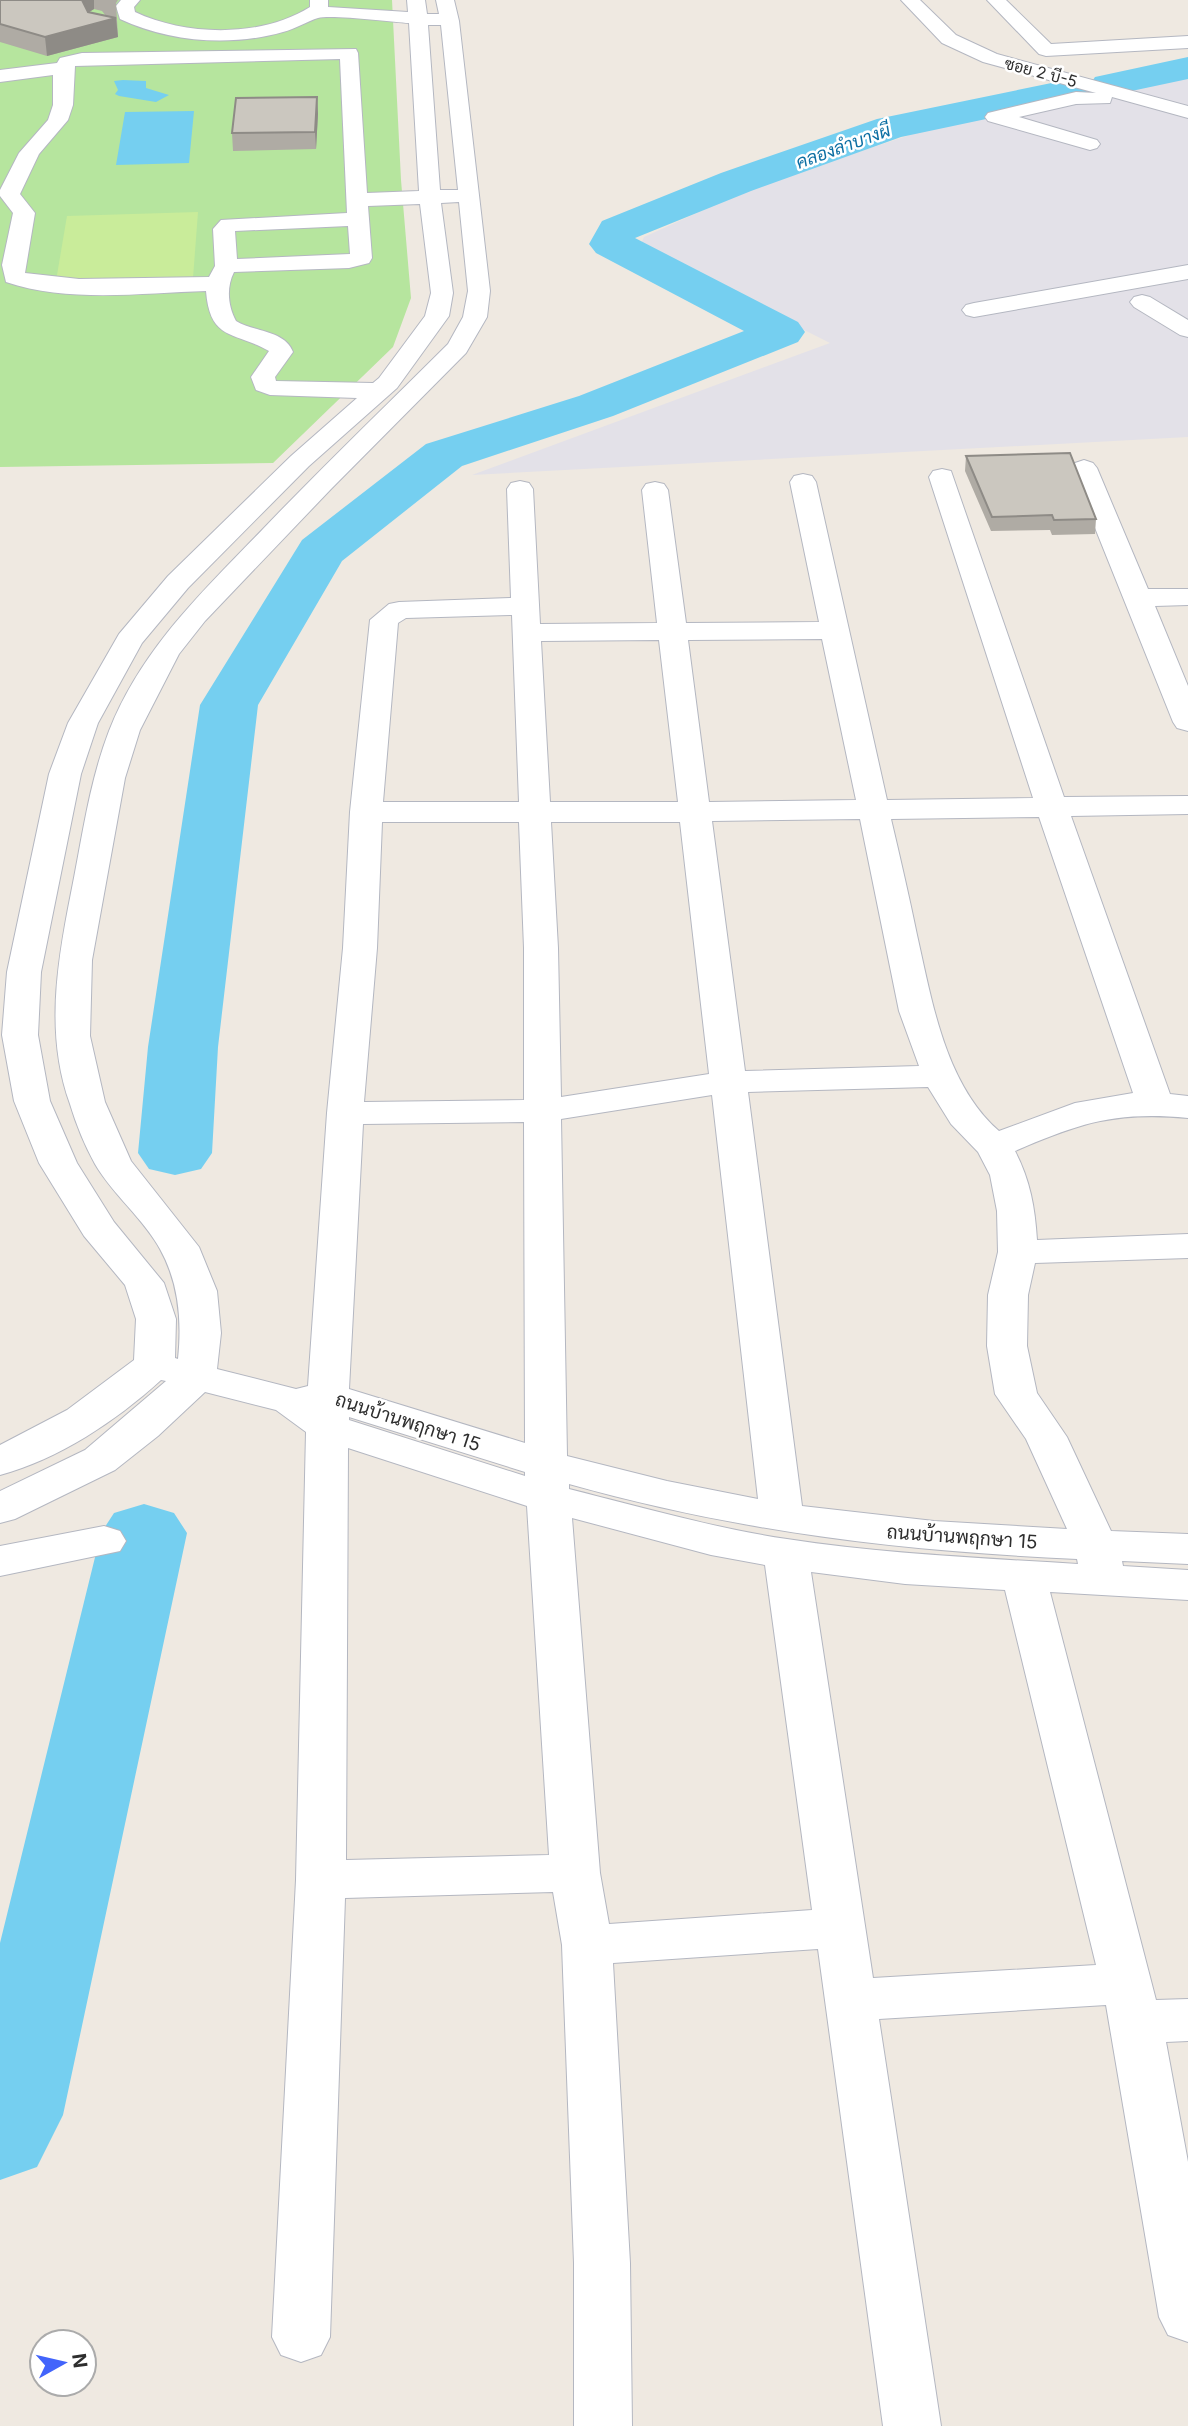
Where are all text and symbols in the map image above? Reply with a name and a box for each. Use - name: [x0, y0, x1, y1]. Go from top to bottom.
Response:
- street label: ซอย 2 บี-5: [1002, 52, 1080, 91]
- water label: คลองลำบางผี: [792, 117, 894, 173]
- street label: ถนนบ้านพฤกษา 15: [333, 1388, 483, 1456]
- street label: ถนนบ้านพฤกษา 15: [886, 1520, 1038, 1554]
- north arrow: [28, 2328, 98, 2398]
- text: N: [67, 2352, 92, 2369]

